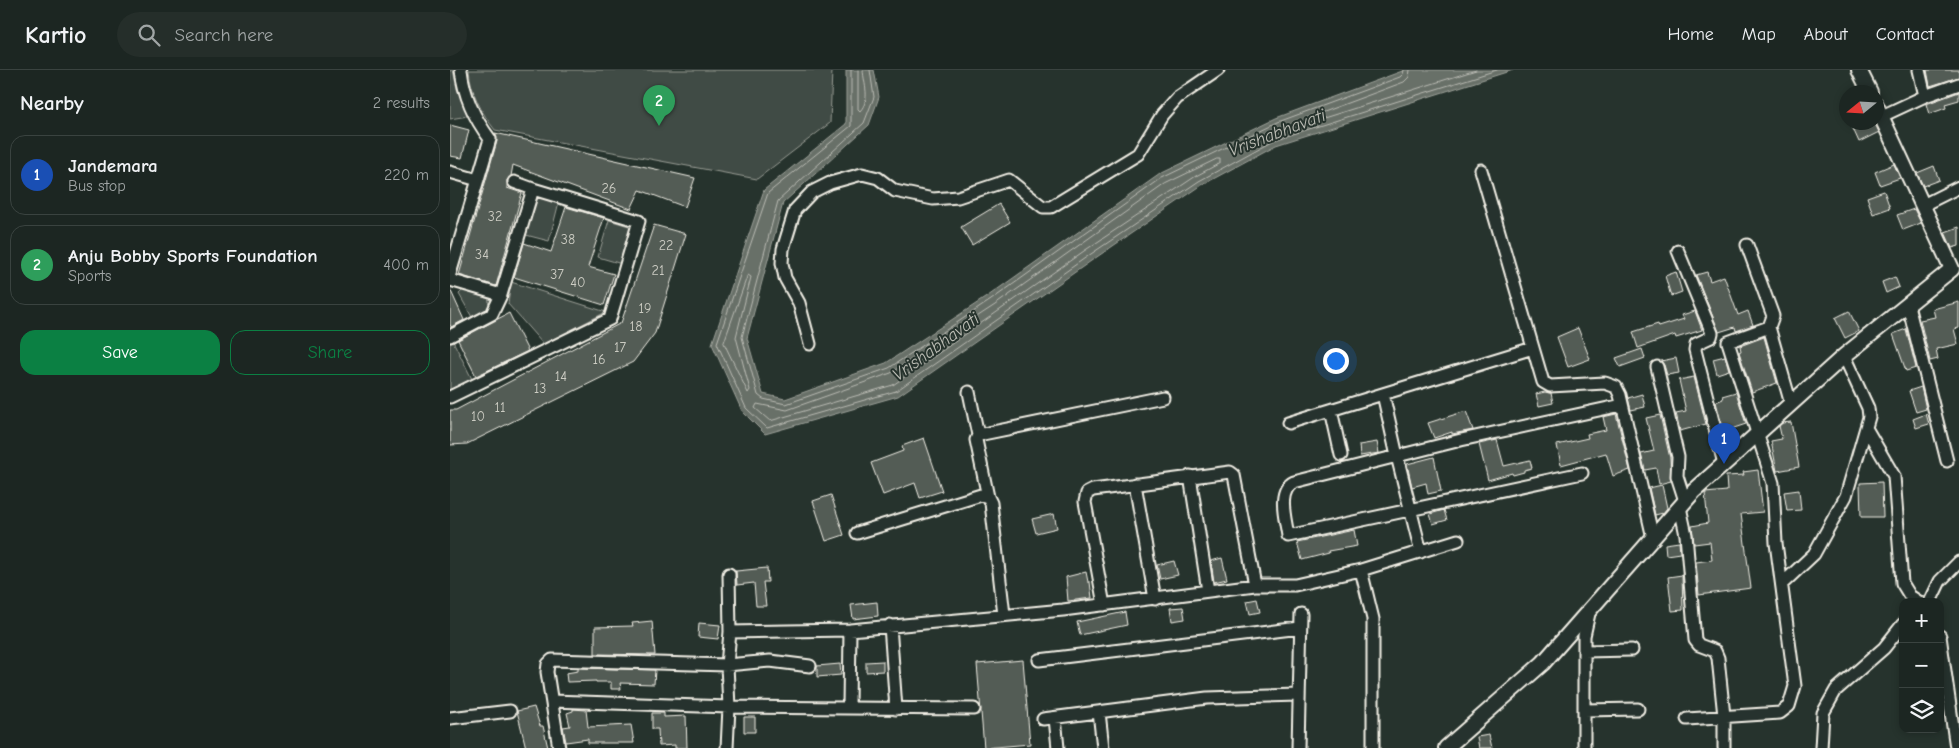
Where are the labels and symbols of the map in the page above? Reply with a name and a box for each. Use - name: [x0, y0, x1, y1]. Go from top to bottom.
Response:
- pin: 2: [643, 85, 675, 126]
- north arrow: [1839, 85, 1884, 130]
- water label: Vrishabhavati: [1225, 105, 1329, 161]
- house number: 26: [602, 180, 616, 197]
- house number: 32: [488, 208, 502, 225]
- house number: 38: [561, 231, 575, 248]
- house number: 22: [659, 237, 673, 254]
- house number: 34: [475, 246, 489, 263]
- house number: 21: [652, 262, 664, 279]
- house number: 37: [550, 266, 564, 283]
- house number: 40: [570, 274, 586, 291]
- house number: 19: [639, 300, 651, 317]
- water label: Vrishabhavati: [888, 308, 984, 386]
- house number: 18: [630, 318, 642, 335]
- house number: 17: [614, 339, 626, 356]
- your location: [1323, 348, 1349, 374]
- house number: 16: [592, 351, 606, 368]
- house number: 14: [555, 368, 567, 385]
- house number: 13: [534, 380, 546, 397]
- house number: 11: [494, 399, 506, 416]
- house number: 10: [471, 408, 485, 425]
- pin: 1: [1708, 423, 1740, 464]

